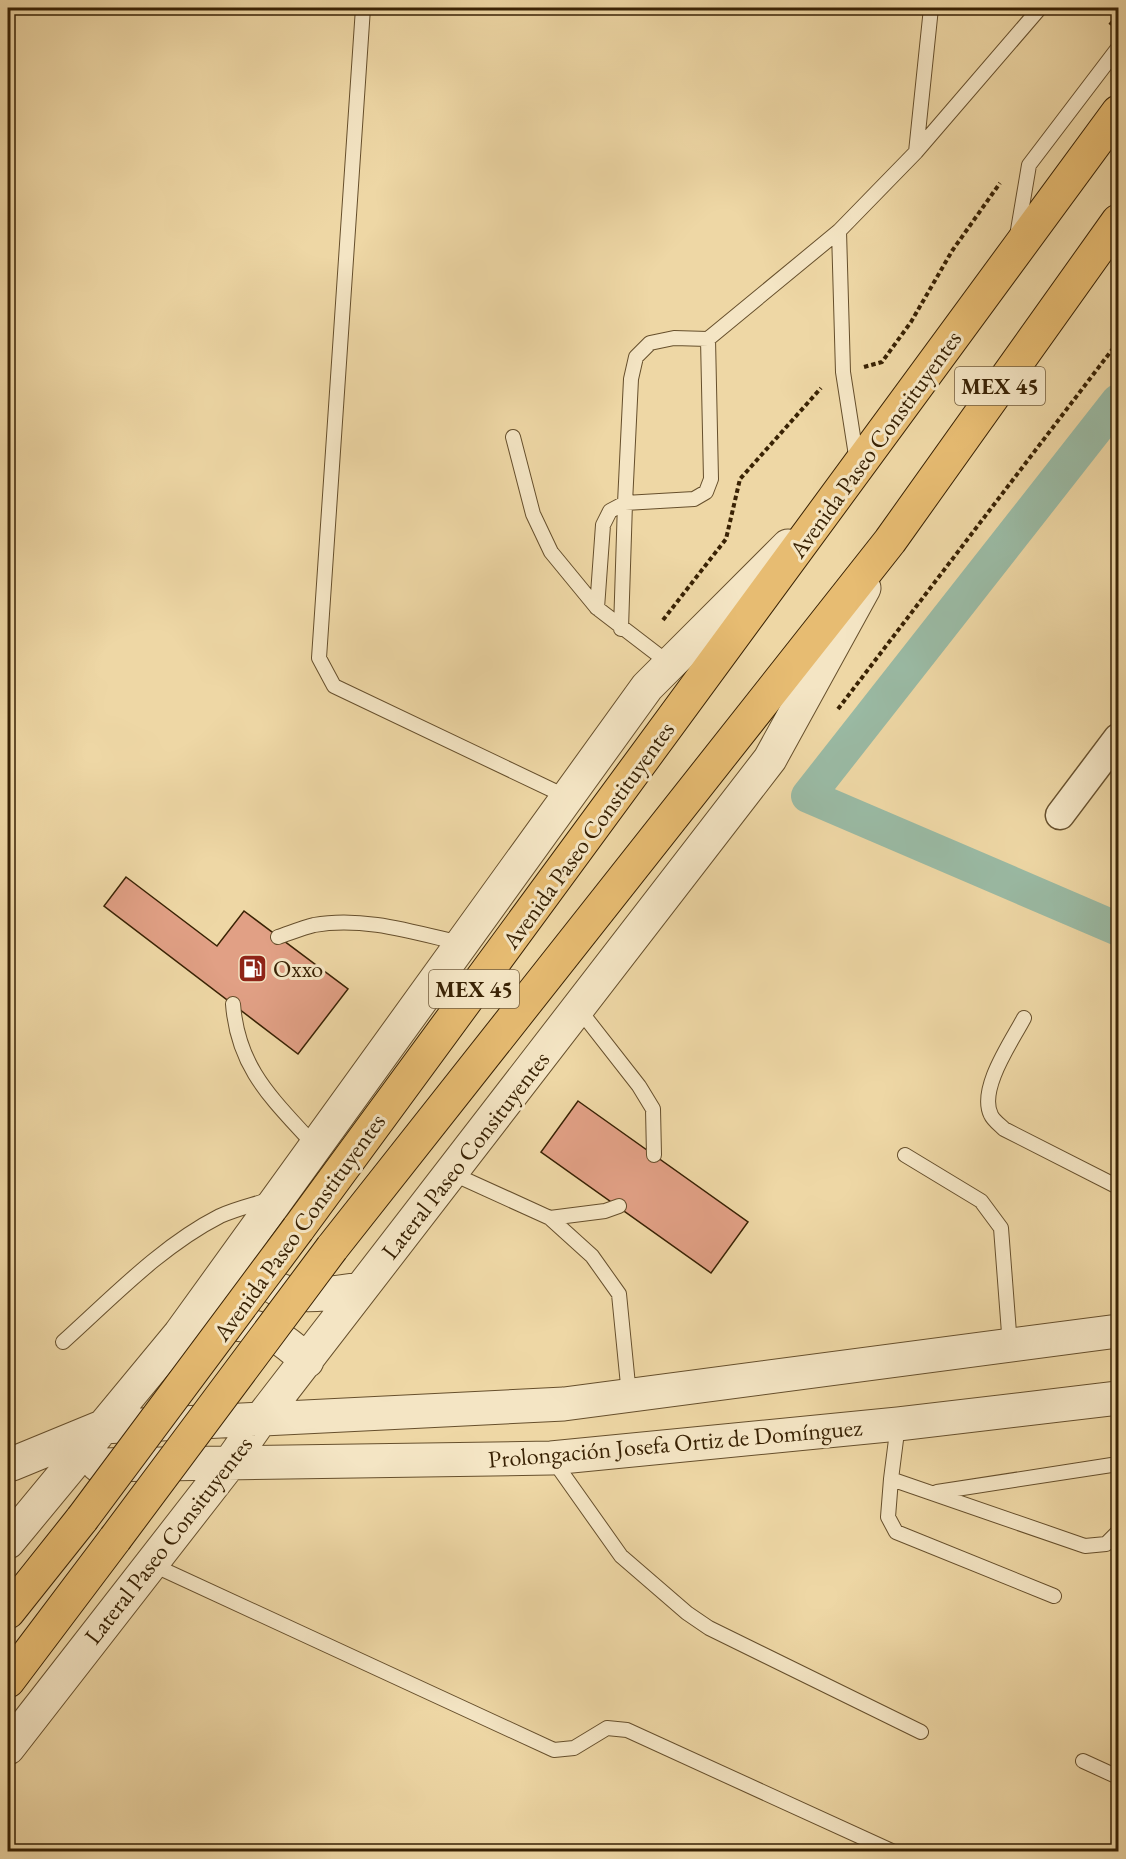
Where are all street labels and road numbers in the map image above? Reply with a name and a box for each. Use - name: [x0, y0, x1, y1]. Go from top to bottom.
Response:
- street label: Avenida Paseo Constituyentes: [781, 324, 968, 565]
- road number: MEX 45: [955, 367, 1045, 405]
- street label: Avenida Paseo Constituyentes: [494, 715, 681, 956]
- road number: MEX 45: [429, 970, 519, 1008]
- street label: Lateral Paseo Consituyentes: [374, 1045, 556, 1265]
- street label: Avenida Paseo Constituyentes: [205, 1107, 392, 1348]
- street label: Prolongación Josefa Ortiz de Domínguez: [487, 1411, 863, 1475]
- street label: Lateral Paseo Consituyentes: [77, 1430, 259, 1650]

